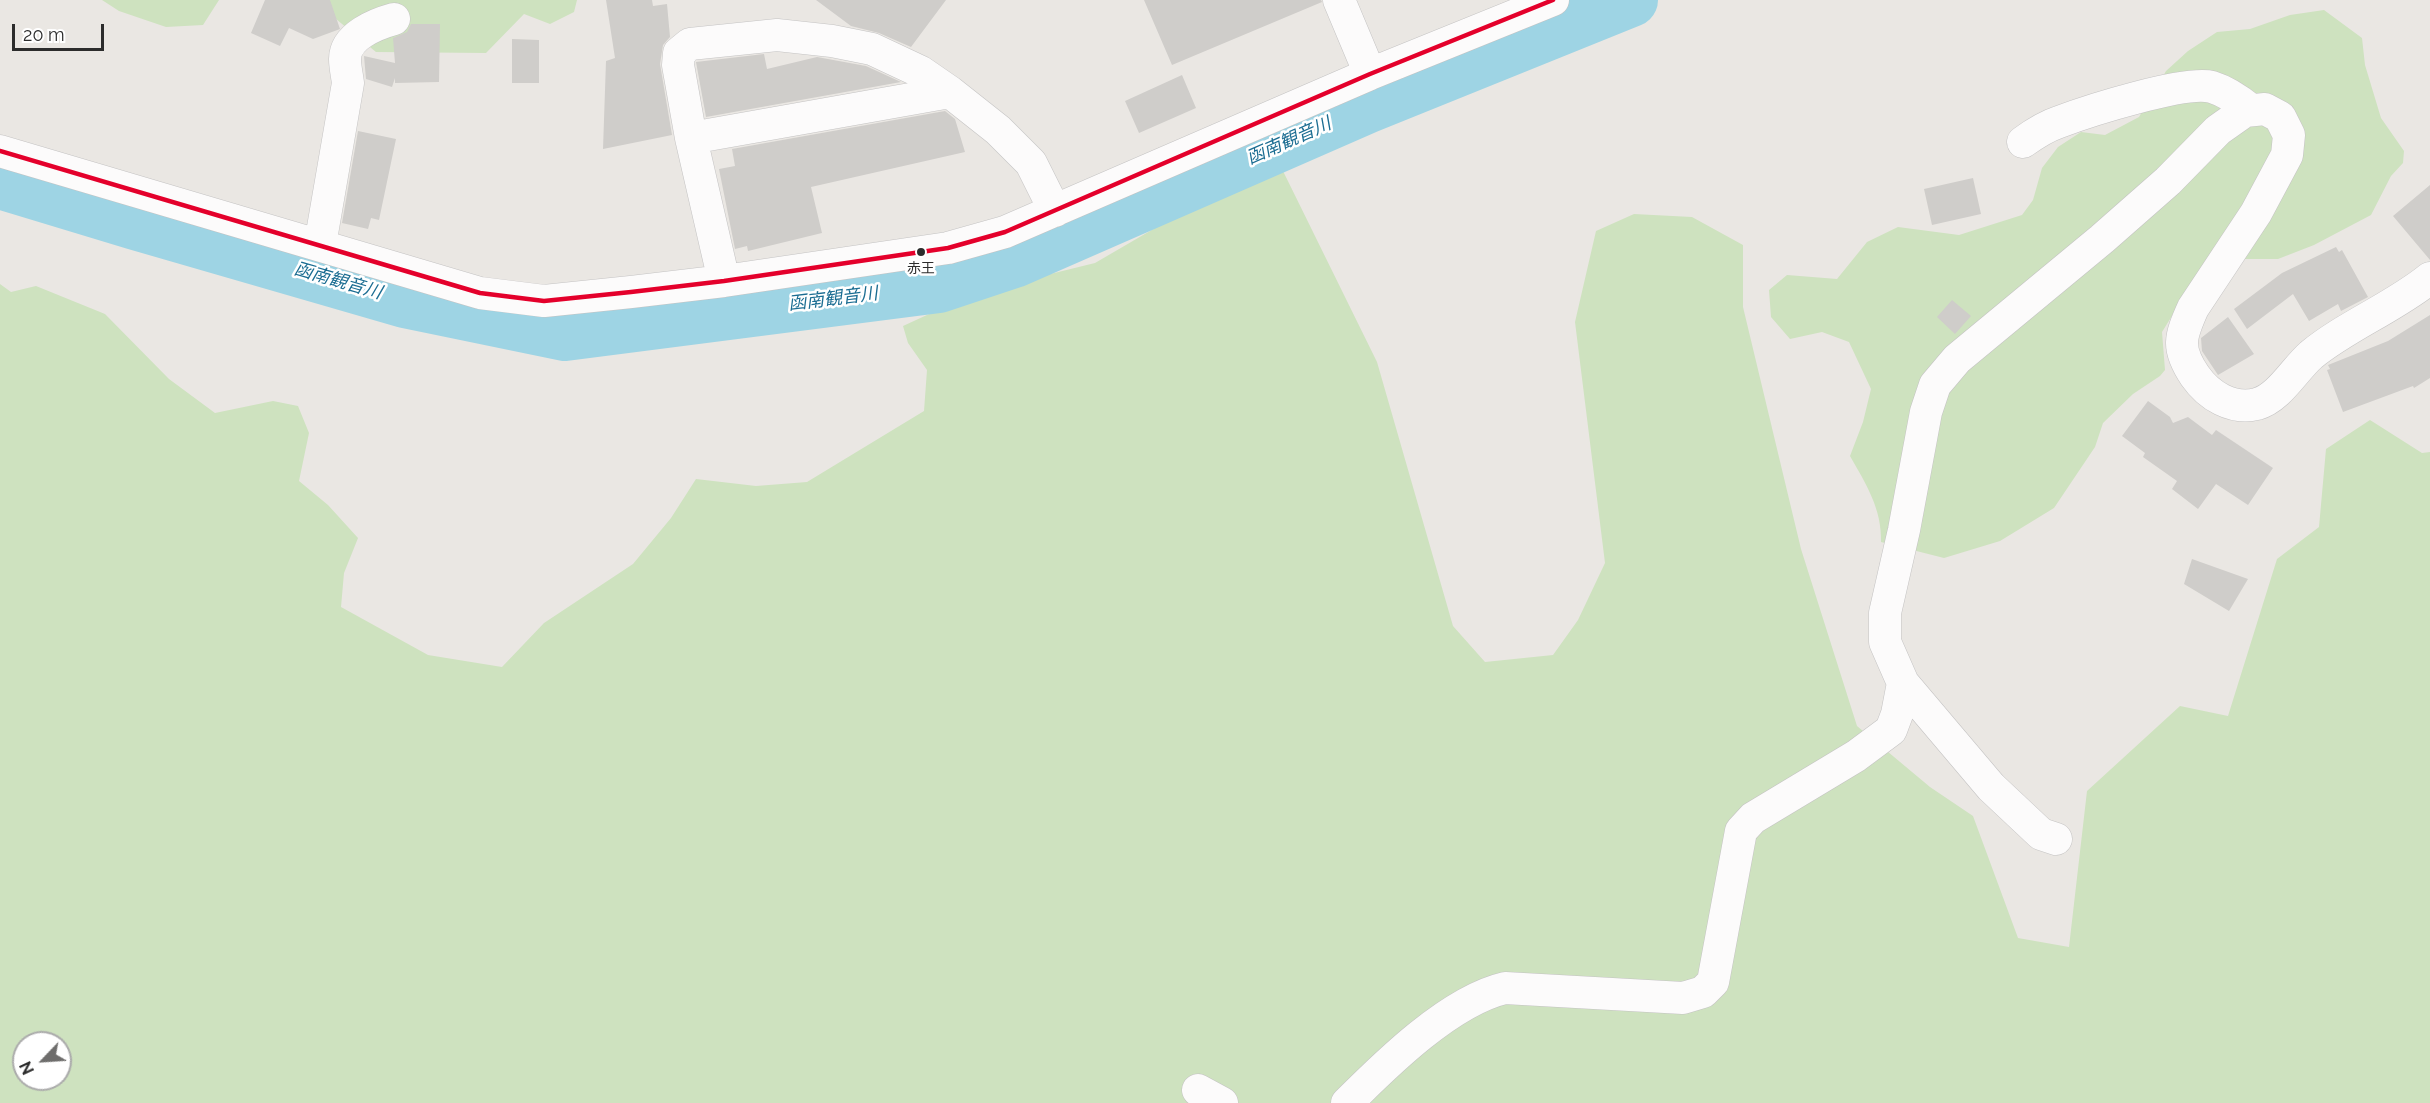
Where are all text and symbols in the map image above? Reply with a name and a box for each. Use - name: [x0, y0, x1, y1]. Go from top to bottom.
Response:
- scale bar: [15, 12, 106, 50]
- text: 20 m: [23, 24, 65, 45]
- water label: 函南観音川: [1243, 113, 1335, 169]
- marker: 赤王: [915, 246, 927, 258]
- water label: 函南観音川: [292, 258, 384, 304]
- place label: 赤王: [907, 261, 935, 277]
- water label: 函南観音川: [787, 283, 879, 315]
- north arrow: [12, 1031, 72, 1091]
- text: N: [16, 1058, 38, 1078]

